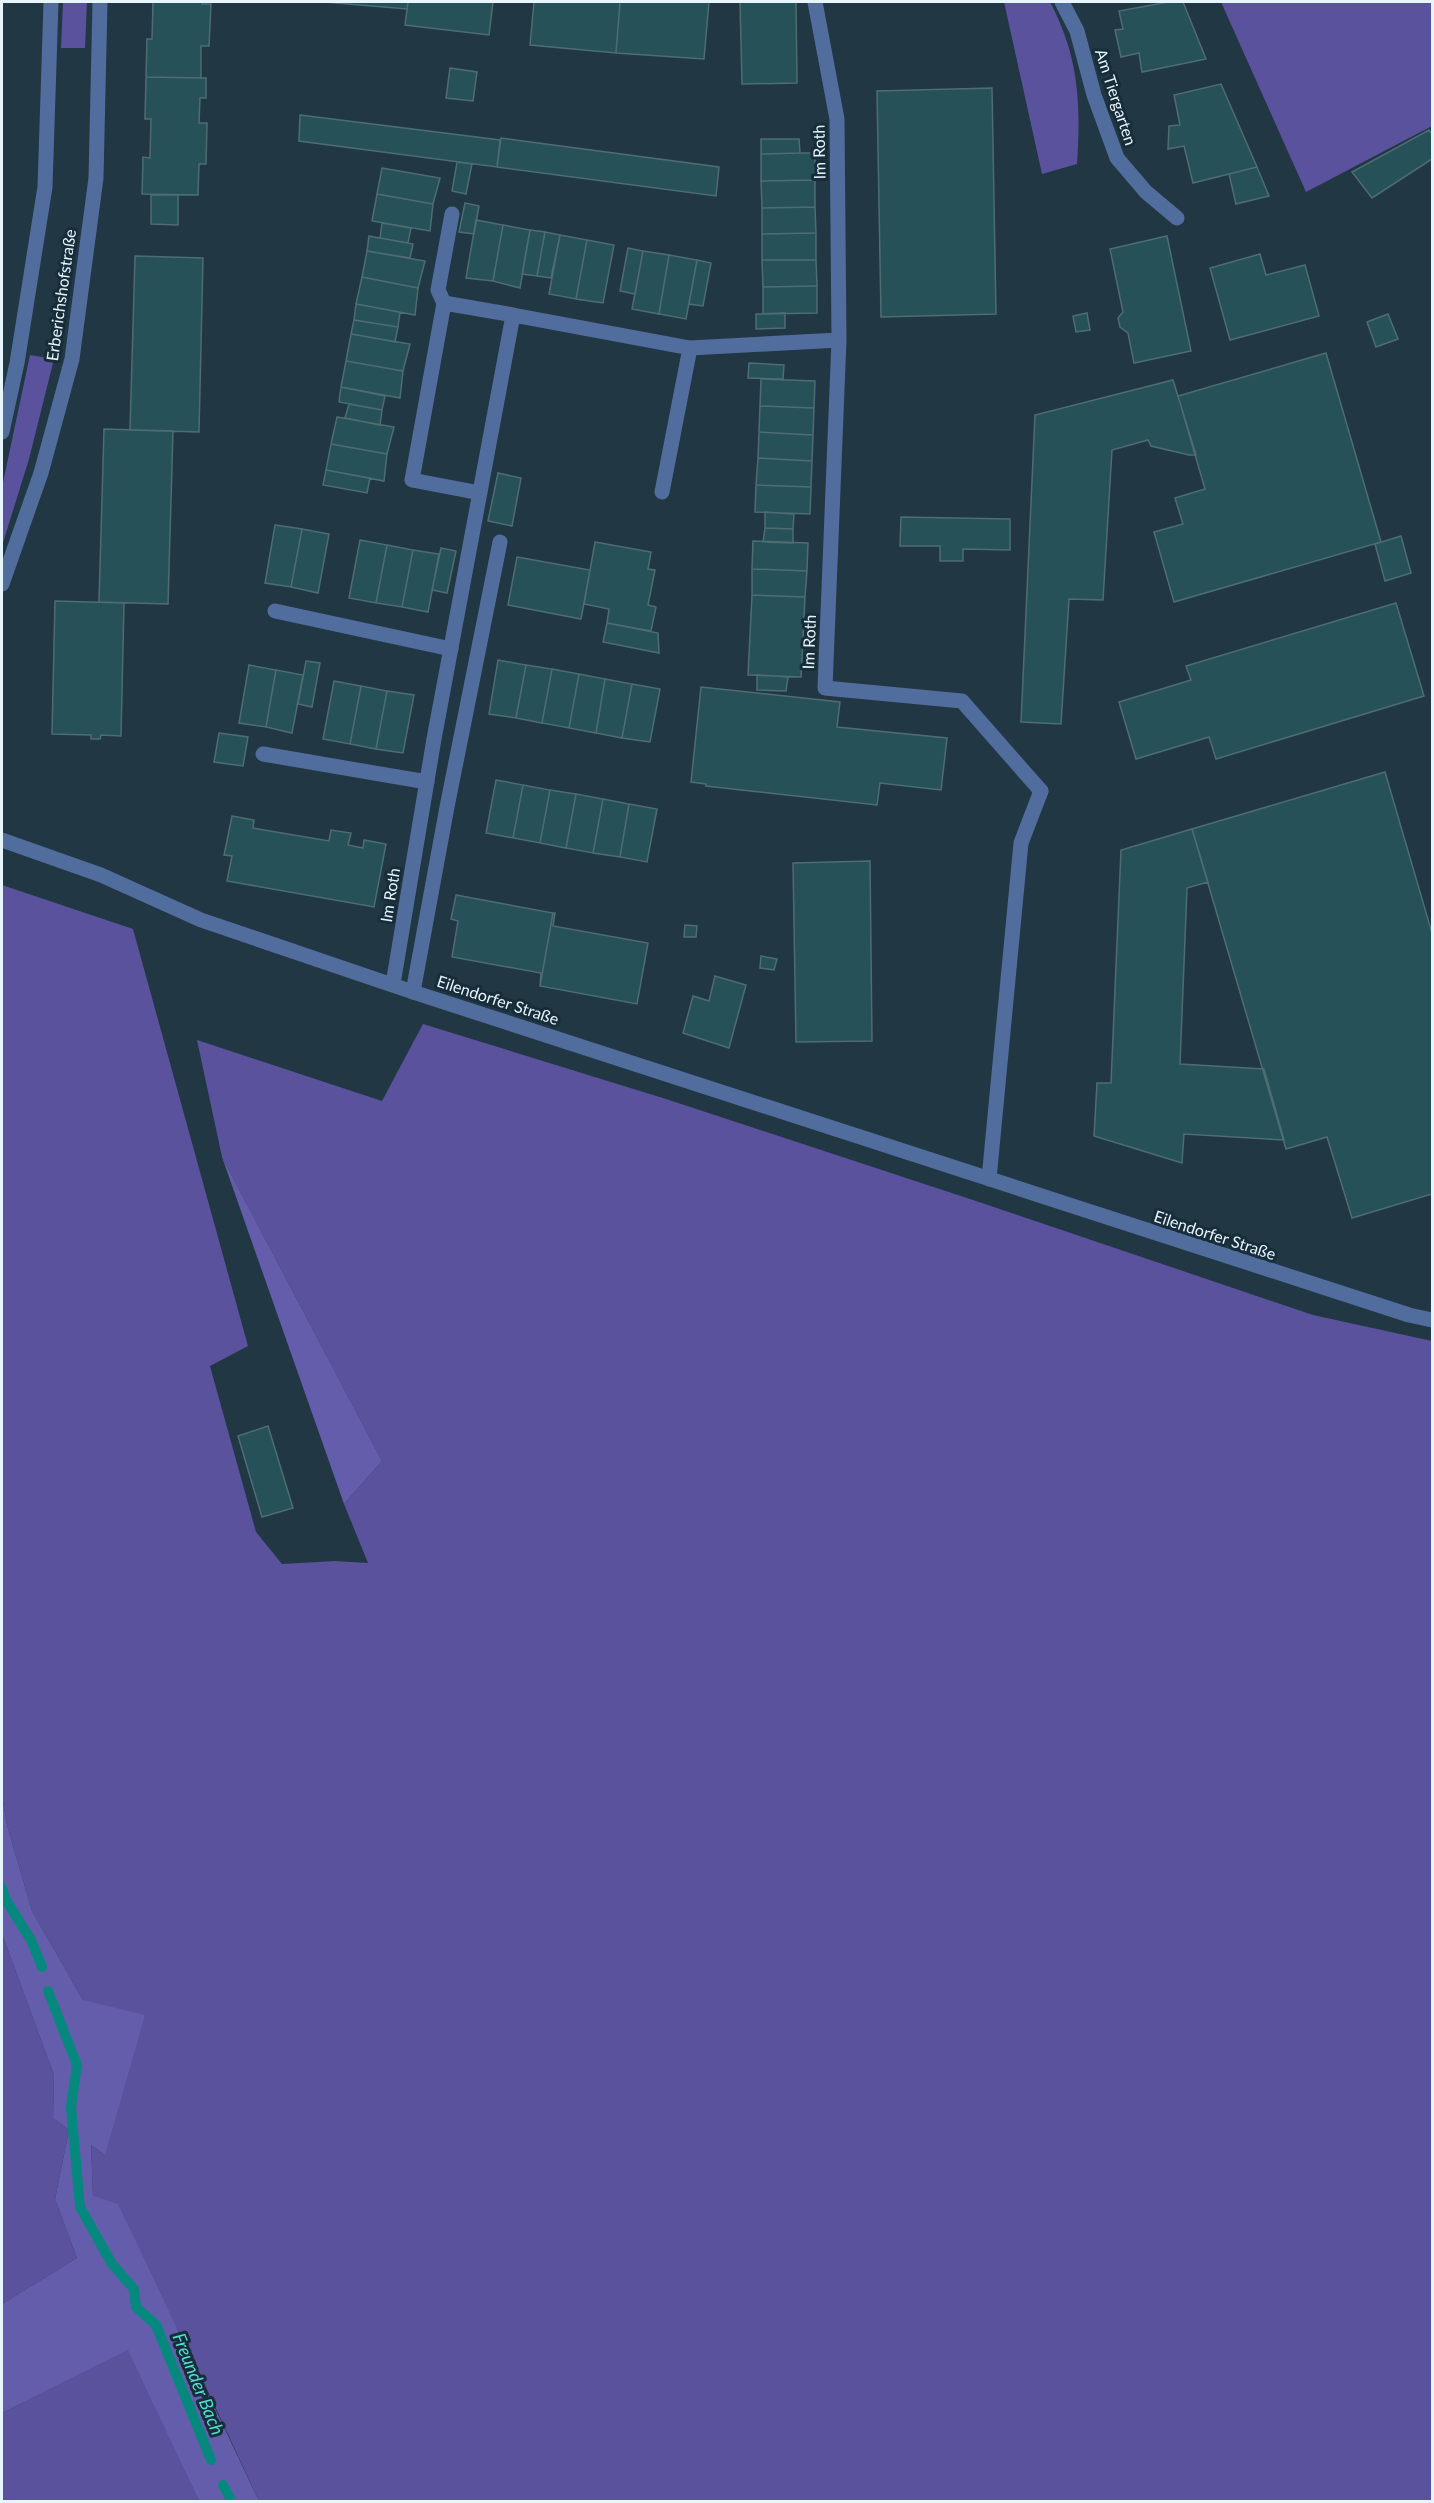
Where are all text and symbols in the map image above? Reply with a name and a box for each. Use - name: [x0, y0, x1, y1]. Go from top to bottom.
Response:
- street label: Am Tiergarten: [1092, 46, 1141, 147]
- street label: Im Roth: [809, 124, 828, 180]
- street label: Erberichshofstraße: [42, 228, 79, 362]
- street label: Im Roth: [798, 614, 819, 670]
- street label: Im Roth: [376, 866, 403, 923]
- street label: Eilendorfer Straße: [435, 971, 561, 1028]
- street label: Eilendorfer Straße: [1152, 1206, 1278, 1263]
- water label: Freunder Bach: [168, 2329, 229, 2438]

